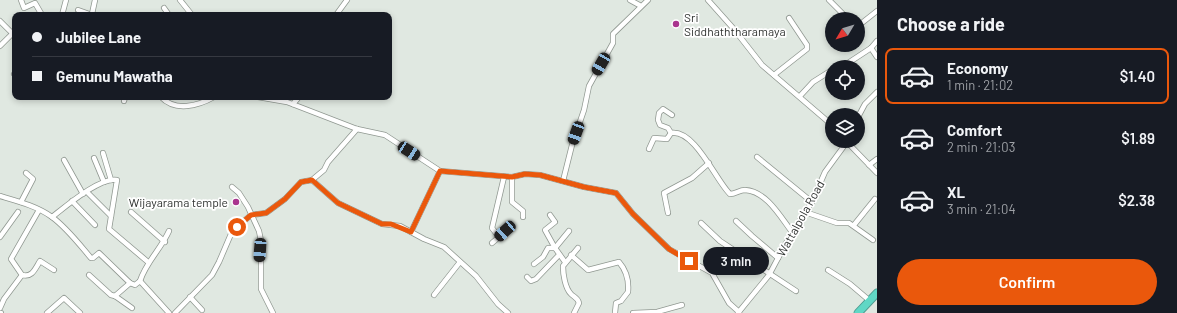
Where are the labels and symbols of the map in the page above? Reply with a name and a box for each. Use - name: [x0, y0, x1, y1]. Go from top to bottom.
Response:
- place label: Sri Siddhaththaramaya: [684, 10, 786, 38]
- north arrow: [825, 12, 865, 52]
- marker: Sri Siddhaththaramaya: [671, 19, 681, 29]
- car: [590, 51, 612, 77]
- car: [566, 120, 586, 146]
- car: [396, 139, 422, 163]
- street label: Wattalpola Road: [773, 178, 827, 258]
- place label: Wijayarama temple: [129, 195, 228, 209]
- marker: Wijayarama temple: [231, 197, 241, 207]
- route start: [228, 218, 246, 236]
- car: [492, 219, 518, 243]
- car: [253, 238, 267, 262]
- callout: 3 min: [703, 247, 769, 275]
- route end: [680, 252, 698, 270]

